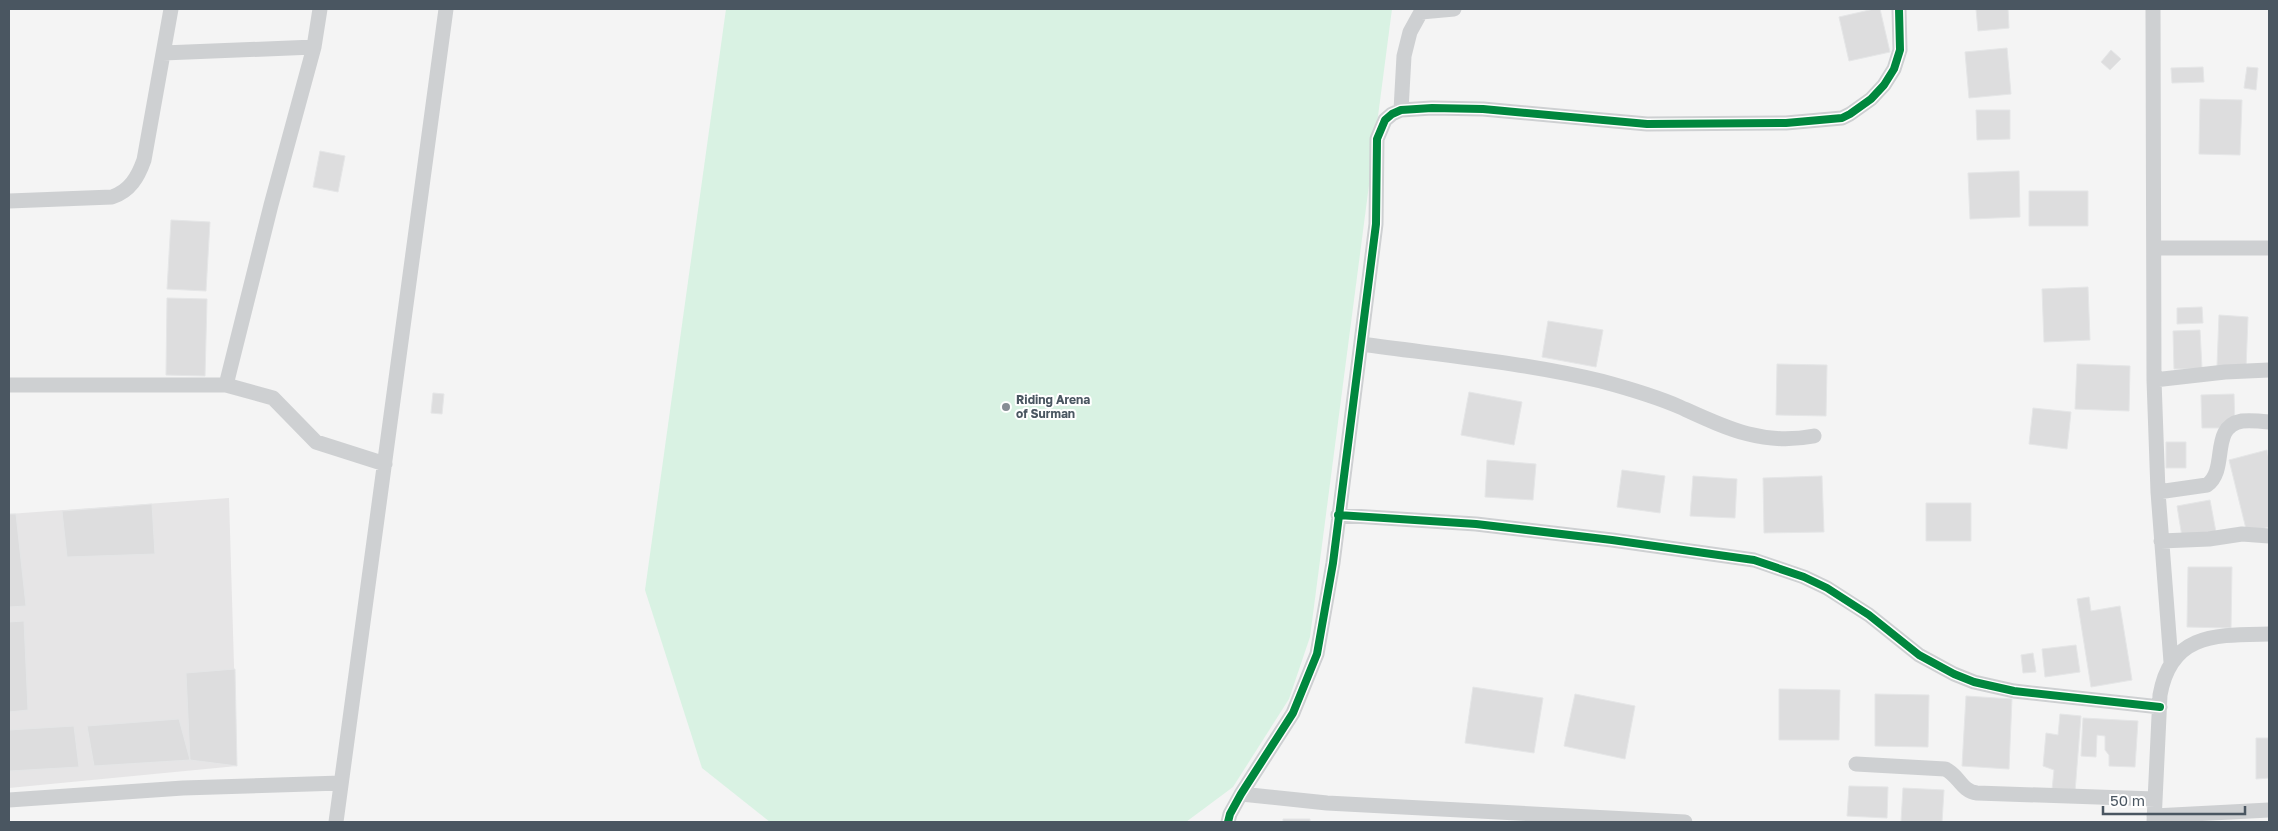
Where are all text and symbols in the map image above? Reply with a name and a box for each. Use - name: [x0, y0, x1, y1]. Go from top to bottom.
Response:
- place label: Riding Arena of Surman: [1016, 392, 1090, 421]
- marker: Riding Arena of Surman: [1000, 401, 1012, 413]
- scale bar: [2103, 784, 2246, 816]
- text: 50 m: [2110, 791, 2145, 809]

